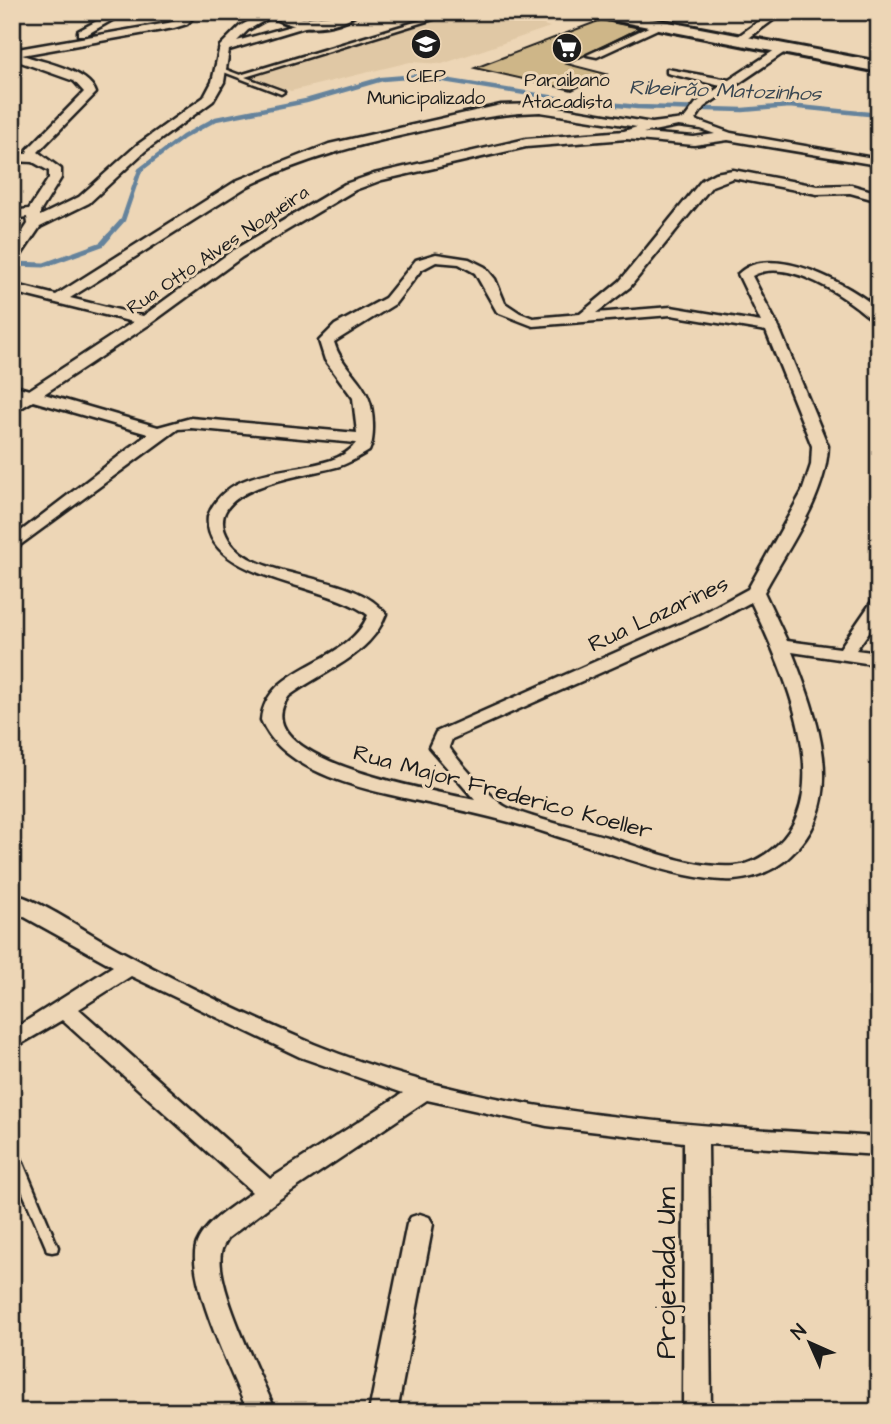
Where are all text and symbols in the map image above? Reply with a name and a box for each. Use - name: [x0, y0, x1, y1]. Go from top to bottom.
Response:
- school or university icon: CIEP Municipalizado: [409, 27, 443, 61]
- supermarket icon: Paraibano Atacadista: [550, 31, 584, 65]
- place label: CIEP Municipalizado: [367, 63, 485, 112]
- place label: Paraibano Atacadista: [522, 67, 613, 116]
- water label: Ribeirão Matozinhos: [628, 73, 823, 108]
- street label: Rua Otto Alves Nogueira: [121, 179, 315, 322]
- street label: Rua Lazarines: [583, 567, 734, 660]
- street label: Rua Major Frederico Koeller: [350, 737, 656, 847]
- street label: Projetada Um: [647, 1187, 686, 1359]
- north arrow: [776, 1308, 846, 1378]
- text: N: [785, 1318, 813, 1346]

